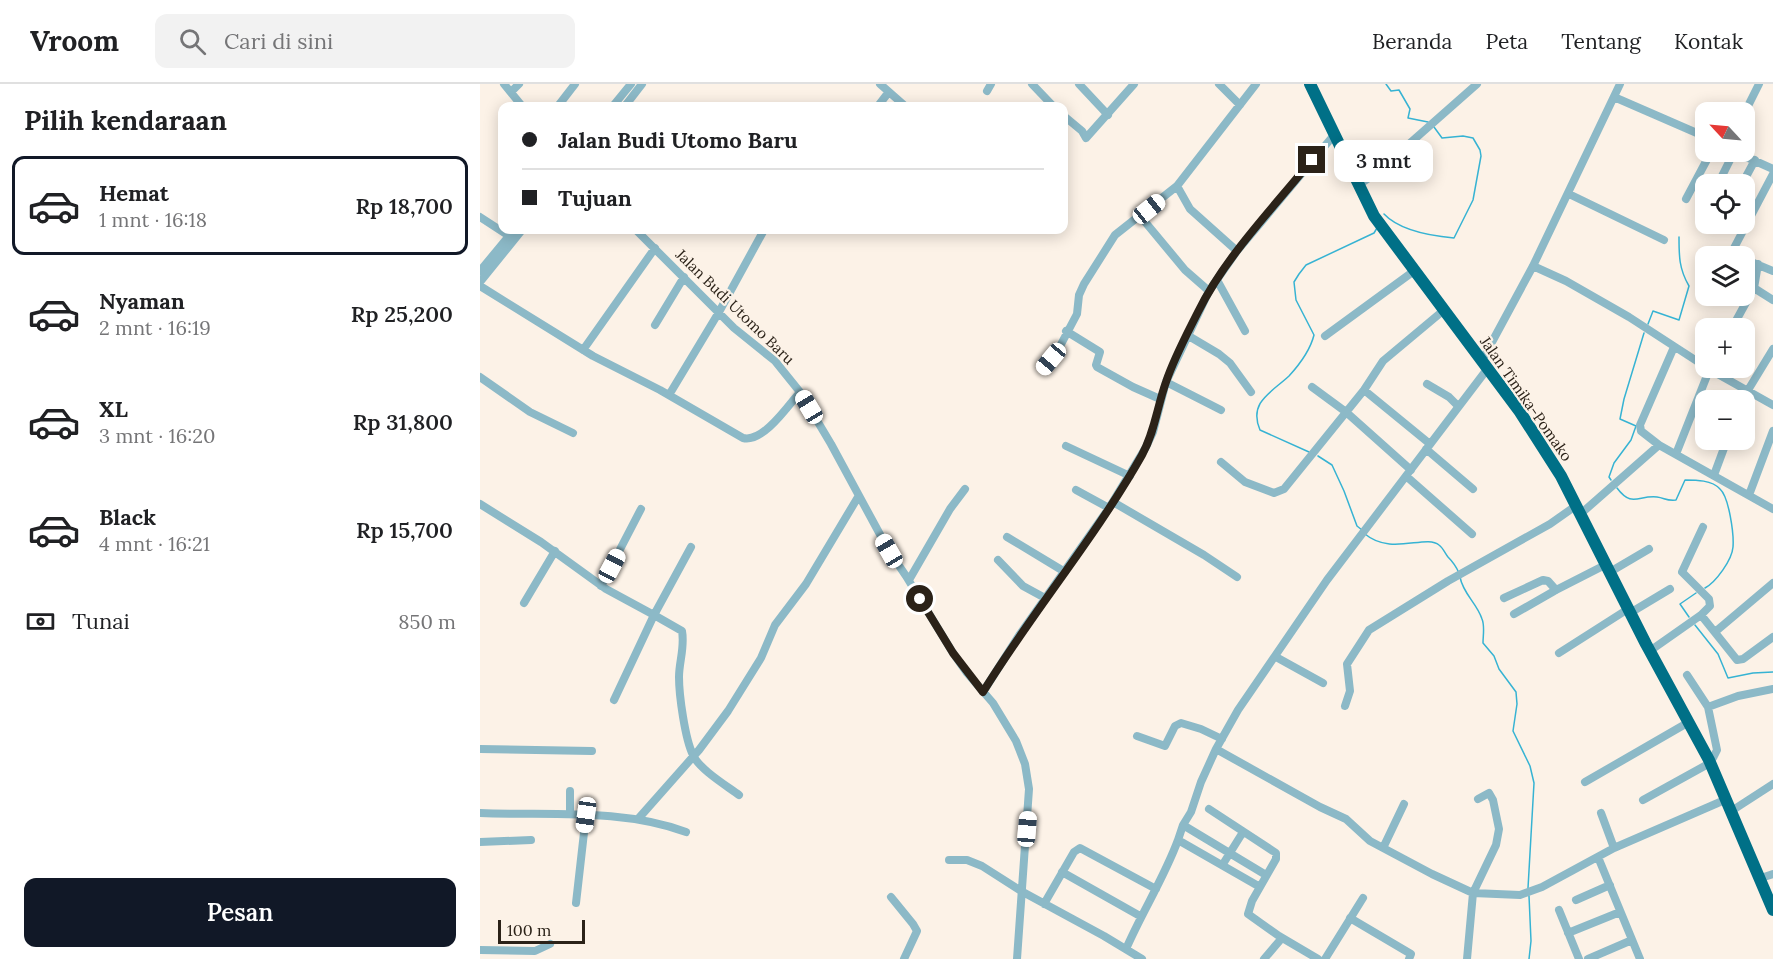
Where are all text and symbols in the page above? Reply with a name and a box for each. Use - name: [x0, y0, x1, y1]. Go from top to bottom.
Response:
- search box: [155, 14, 575, 68]
- text: Vroom: [30, 23, 119, 59]
- icon: search: [176, 25, 209, 58]
- text: Cari di sini: [224, 27, 333, 55]
- text: Beranda: [1372, 28, 1452, 55]
- text: Peta: [1485, 28, 1528, 55]
- text: Tentang: [1561, 28, 1641, 55]
- text: Kontak: [1674, 28, 1743, 55]
- north arrow: [1695, 102, 1755, 162]
- map controls: [1695, 102, 1755, 450]
- text: Pilih kendaraan: [24, 103, 227, 137]
- text: Jalan Budi Utomo Baru: [558, 126, 798, 154]
- callout: 3 mnt: [1333, 139, 1432, 181]
- route end: [1298, 146, 1325, 173]
- text: 3 mnt: [1356, 148, 1411, 173]
- button: locate: [1695, 174, 1755, 234]
- icon: car: [27, 179, 81, 233]
- text: Hemat: [99, 179, 169, 207]
- text: Tujuan: [558, 184, 632, 212]
- car: [1129, 191, 1169, 227]
- text: Rp 18,700: [355, 192, 453, 220]
- text: 1 mnt · 16:18: [99, 207, 207, 232]
- street label: Jalan Budi Utomo Baru: [671, 244, 799, 368]
- button: layers: [1695, 246, 1755, 306]
- icon: car: [27, 287, 81, 341]
- text: Nyaman: [99, 287, 185, 315]
- text: Rp 25,200: [351, 300, 453, 328]
- text: 2 mnt · 16:19: [99, 315, 211, 340]
- button: +: [1695, 318, 1755, 378]
- street label: Jalan Timika-Pomako: [1476, 332, 1577, 465]
- car: [1033, 339, 1069, 379]
- car: [792, 387, 826, 427]
- button: −: [1695, 390, 1755, 450]
- icon: car: [27, 395, 81, 449]
- text: XL: [99, 395, 128, 423]
- text: Rp 31,800: [353, 408, 453, 436]
- text: 3 mnt · 16:20: [99, 423, 216, 448]
- icon: car: [27, 503, 81, 557]
- text: Black: [99, 503, 156, 531]
- text: Rp 15,700: [356, 516, 453, 544]
- text: 4 mnt · 16:21: [99, 531, 210, 556]
- car: [872, 531, 906, 571]
- car: [596, 546, 628, 586]
- route start: [906, 585, 933, 612]
- icon: cash: [24, 605, 57, 638]
- text: Tunai: [72, 607, 130, 635]
- text: 850 m: [398, 609, 456, 634]
- car: [575, 796, 597, 834]
- car: [1016, 810, 1038, 848]
- button: Pesan: [24, 878, 456, 947]
- scale bar: [498, 917, 585, 944]
- text: 100 m: [507, 920, 551, 940]

